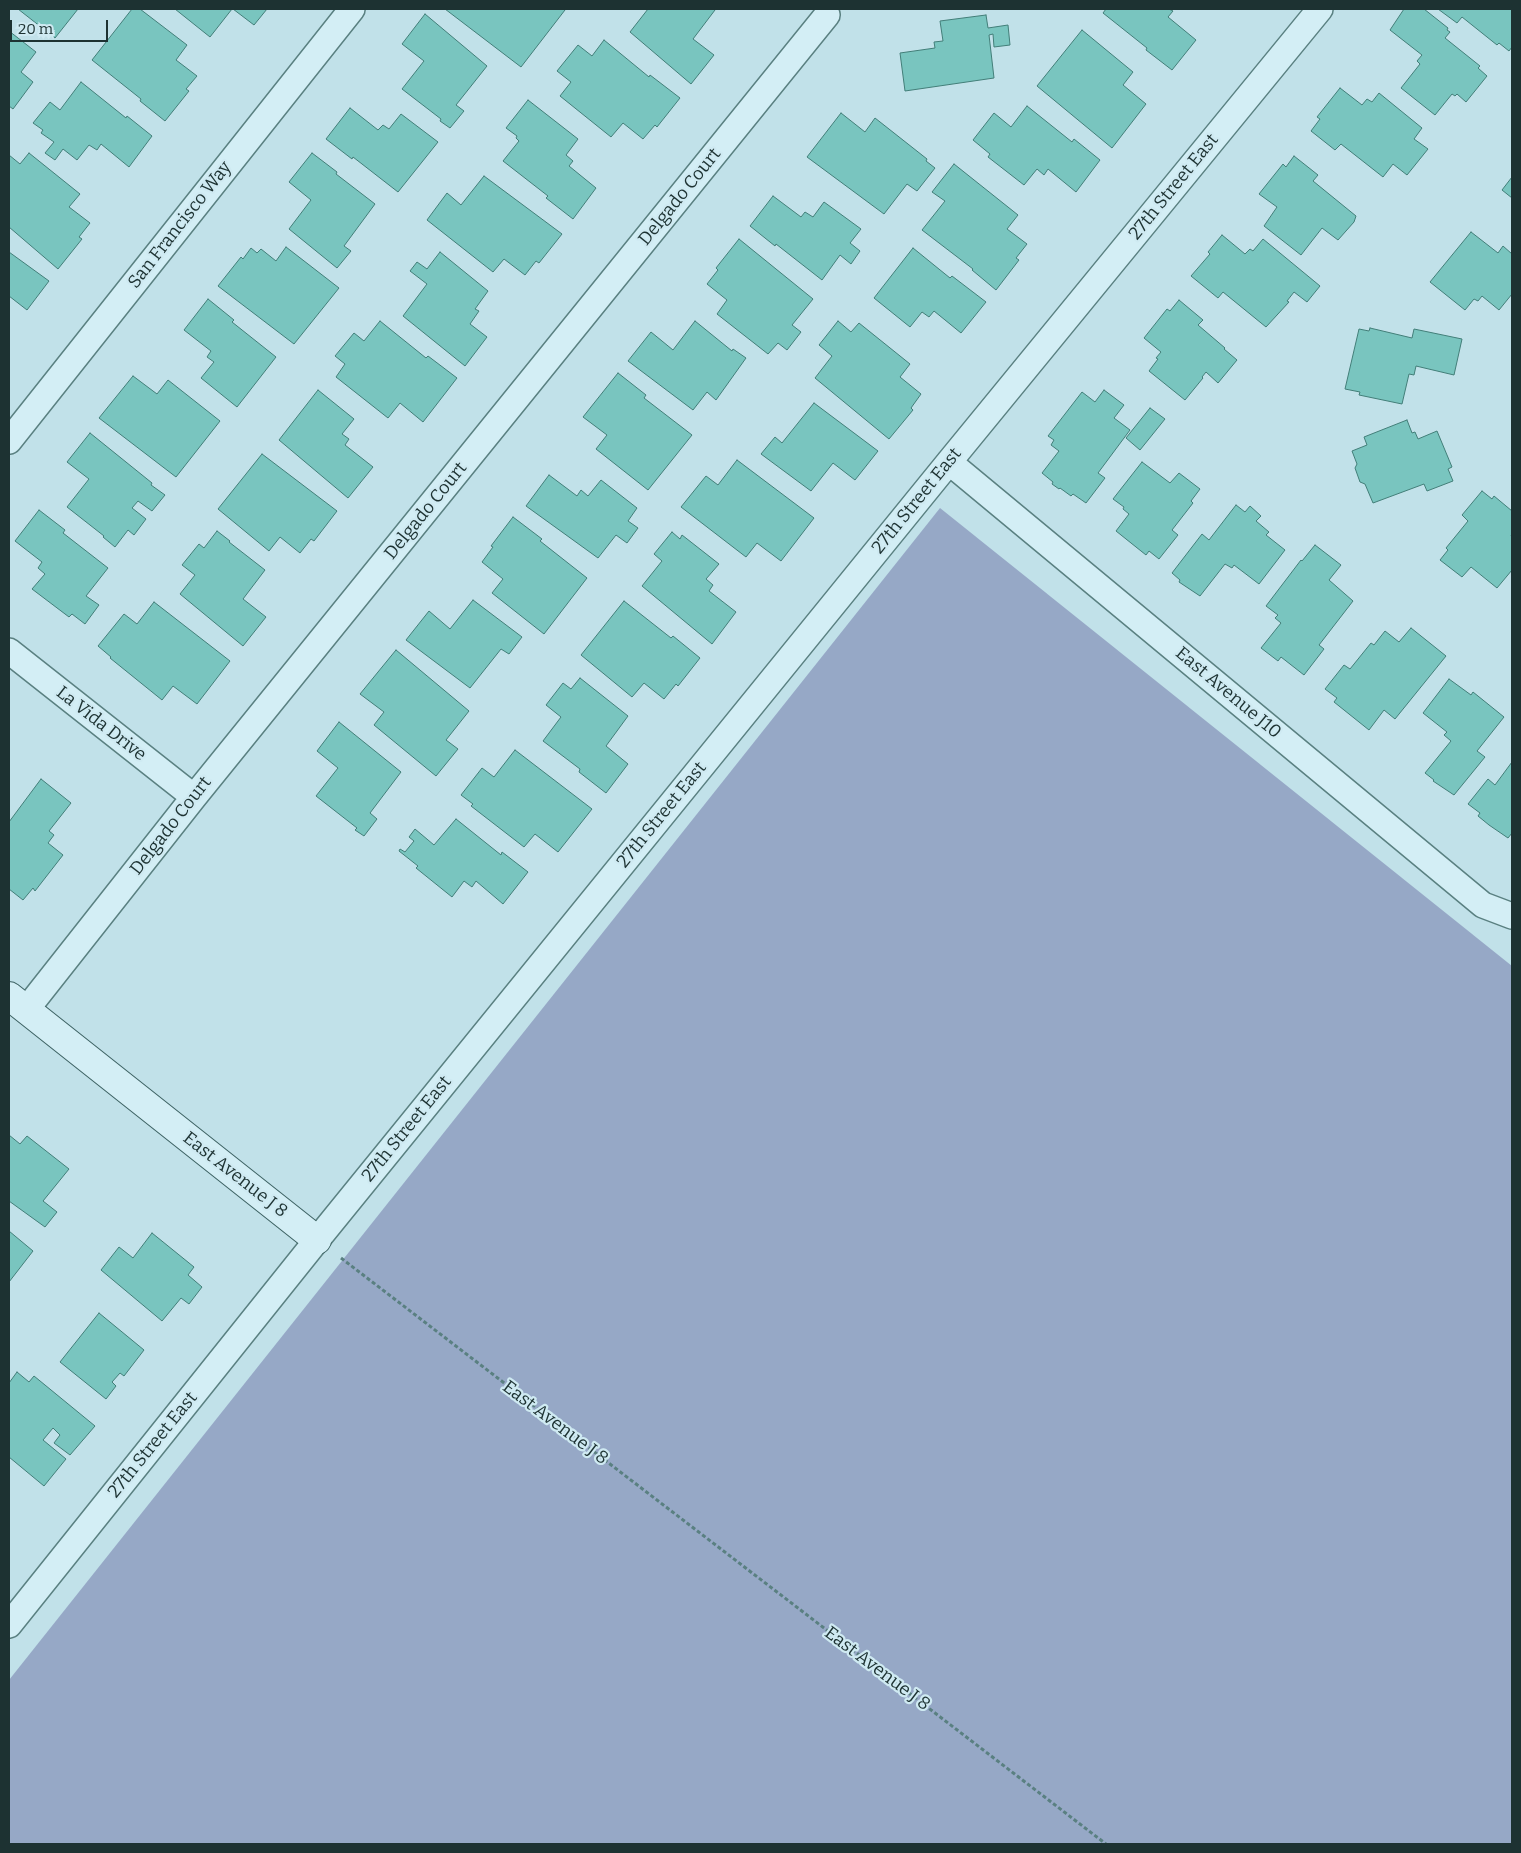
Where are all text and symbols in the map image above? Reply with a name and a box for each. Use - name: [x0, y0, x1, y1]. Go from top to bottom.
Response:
- scale bar: [12, 10, 110, 42]
- text: 20 m: [18, 20, 53, 38]
- street label: 27th Street East: [1125, 130, 1223, 244]
- street label: Delgado Court: [634, 144, 726, 250]
- street label: San Francisco Way: [124, 157, 236, 293]
- street label: 27th Street East: [868, 444, 966, 558]
- street label: Delgado Court: [380, 458, 472, 564]
- street label: East Avenue J10: [1171, 643, 1285, 743]
- street label: La Vida Drive: [52, 682, 150, 766]
- street label: 27th Street East: [613, 758, 711, 872]
- street label: Delgado Court: [126, 772, 216, 880]
- street label: 27th Street East: [358, 1072, 456, 1186]
- street label: East Avenue J 8: [178, 1127, 292, 1223]
- street label: East Avenue J 8: [498, 1376, 612, 1470]
- street label: 27th Street East: [104, 1388, 202, 1502]
- street label: East Avenue J 8: [820, 1622, 934, 1716]

